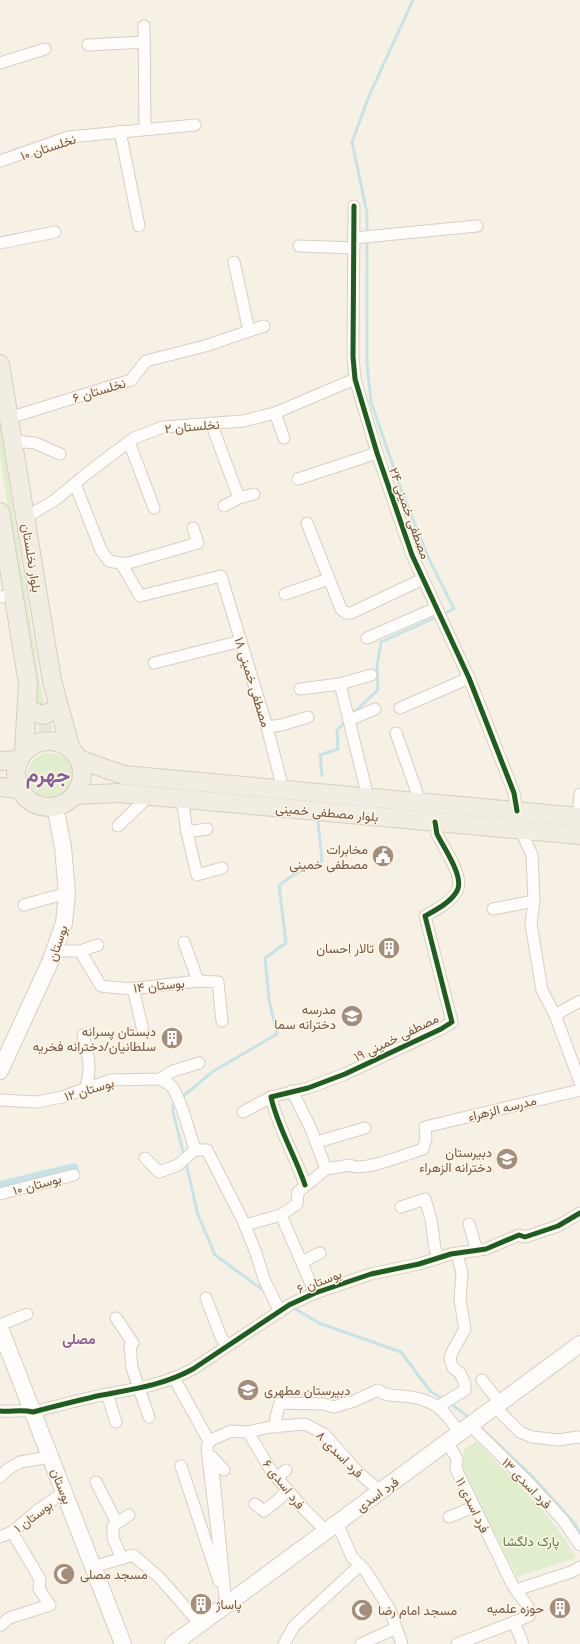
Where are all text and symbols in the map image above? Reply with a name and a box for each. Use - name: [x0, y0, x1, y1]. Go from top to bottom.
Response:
- street label: نخلستان ۱۰: [18, 129, 78, 164]
- street label: نخلستان ۶: [70, 373, 128, 407]
- street label: نخلستان ۲: [164, 415, 220, 437]
- street label: مصطفی خمینی ۲۴: [385, 465, 435, 561]
- street label: بلوار نخلستان: [18, 522, 46, 594]
- street label: مصطفی خمینی ۱۸: [231, 635, 275, 729]
- district label: جهرم: [26, 760, 70, 789]
- street label: بلوار مصطفی خمینی: [275, 799, 379, 825]
- place label: مخابرات مصطفی خمینی: [289, 840, 368, 873]
- public building icon: مخابرات مصطفی خمینی: [370, 843, 396, 869]
- street label: بوستان: [42, 922, 72, 963]
- building icon: تالار احسان: [376, 935, 402, 961]
- place label: تالار احسان: [316, 939, 374, 957]
- street label: بوستان ۱۴: [132, 973, 186, 997]
- place label: مدرسه دخترانه سما: [274, 1000, 336, 1033]
- school or university icon: مدرسه دخترانه سما: [339, 1003, 365, 1029]
- street label: مصطفی خمینی ۱۹: [351, 1009, 441, 1065]
- place label: دبستان پسرانه سلطانیان/دخترانه فخریه: [33, 1022, 156, 1055]
- building icon: دبستان پسرانه سلطانیان/دخترانه فخریه: [159, 1025, 185, 1051]
- street label: ۱۲ بوستان: [62, 1073, 116, 1105]
- street label: مدرسه الزهراء: [466, 1091, 538, 1125]
- place label: دبیرستان دخترانه الزهراء: [419, 1143, 492, 1176]
- school or university icon: دبیرستان دخترانه الزهراء: [494, 1146, 520, 1172]
- street label: بوستان ۱۰: [11, 1169, 63, 1199]
- street label: بوستان ۶: [294, 1264, 344, 1298]
- district label: مصلی: [62, 1329, 96, 1348]
- school or university icon: دبیرستان مطهری: [235, 1377, 261, 1403]
- place label: دبیرستان مطهری: [264, 1381, 350, 1399]
- street label: فرد اسدی ۸: [312, 1426, 368, 1482]
- street label: فرد اسدی ۱۳: [498, 1454, 556, 1513]
- street label: فرد اسدی ۶: [259, 1455, 309, 1513]
- street label: بوستان: [47, 1465, 77, 1507]
- street label: فرد اسدی: [352, 1472, 402, 1516]
- street label: فرد اسدی ۱۱: [452, 1474, 494, 1536]
- street label: بوستان ۱: [10, 1495, 56, 1536]
- park label: پارک دلگشا: [503, 1532, 559, 1551]
- mosque icon: مسجد مصلی: [51, 1561, 77, 1587]
- place label: مسجد مصلی: [80, 1565, 148, 1583]
- building icon: پاساژ: [188, 1591, 214, 1617]
- place label: پاساژ: [215, 1595, 242, 1614]
- building icon: حوزه علمیه: [547, 1595, 573, 1621]
- mosque icon: مسجد امام رضا: [349, 1597, 375, 1623]
- place label: حوزه علمیه: [487, 1599, 544, 1617]
- place label: مسجد امام رضا: [378, 1601, 457, 1619]

